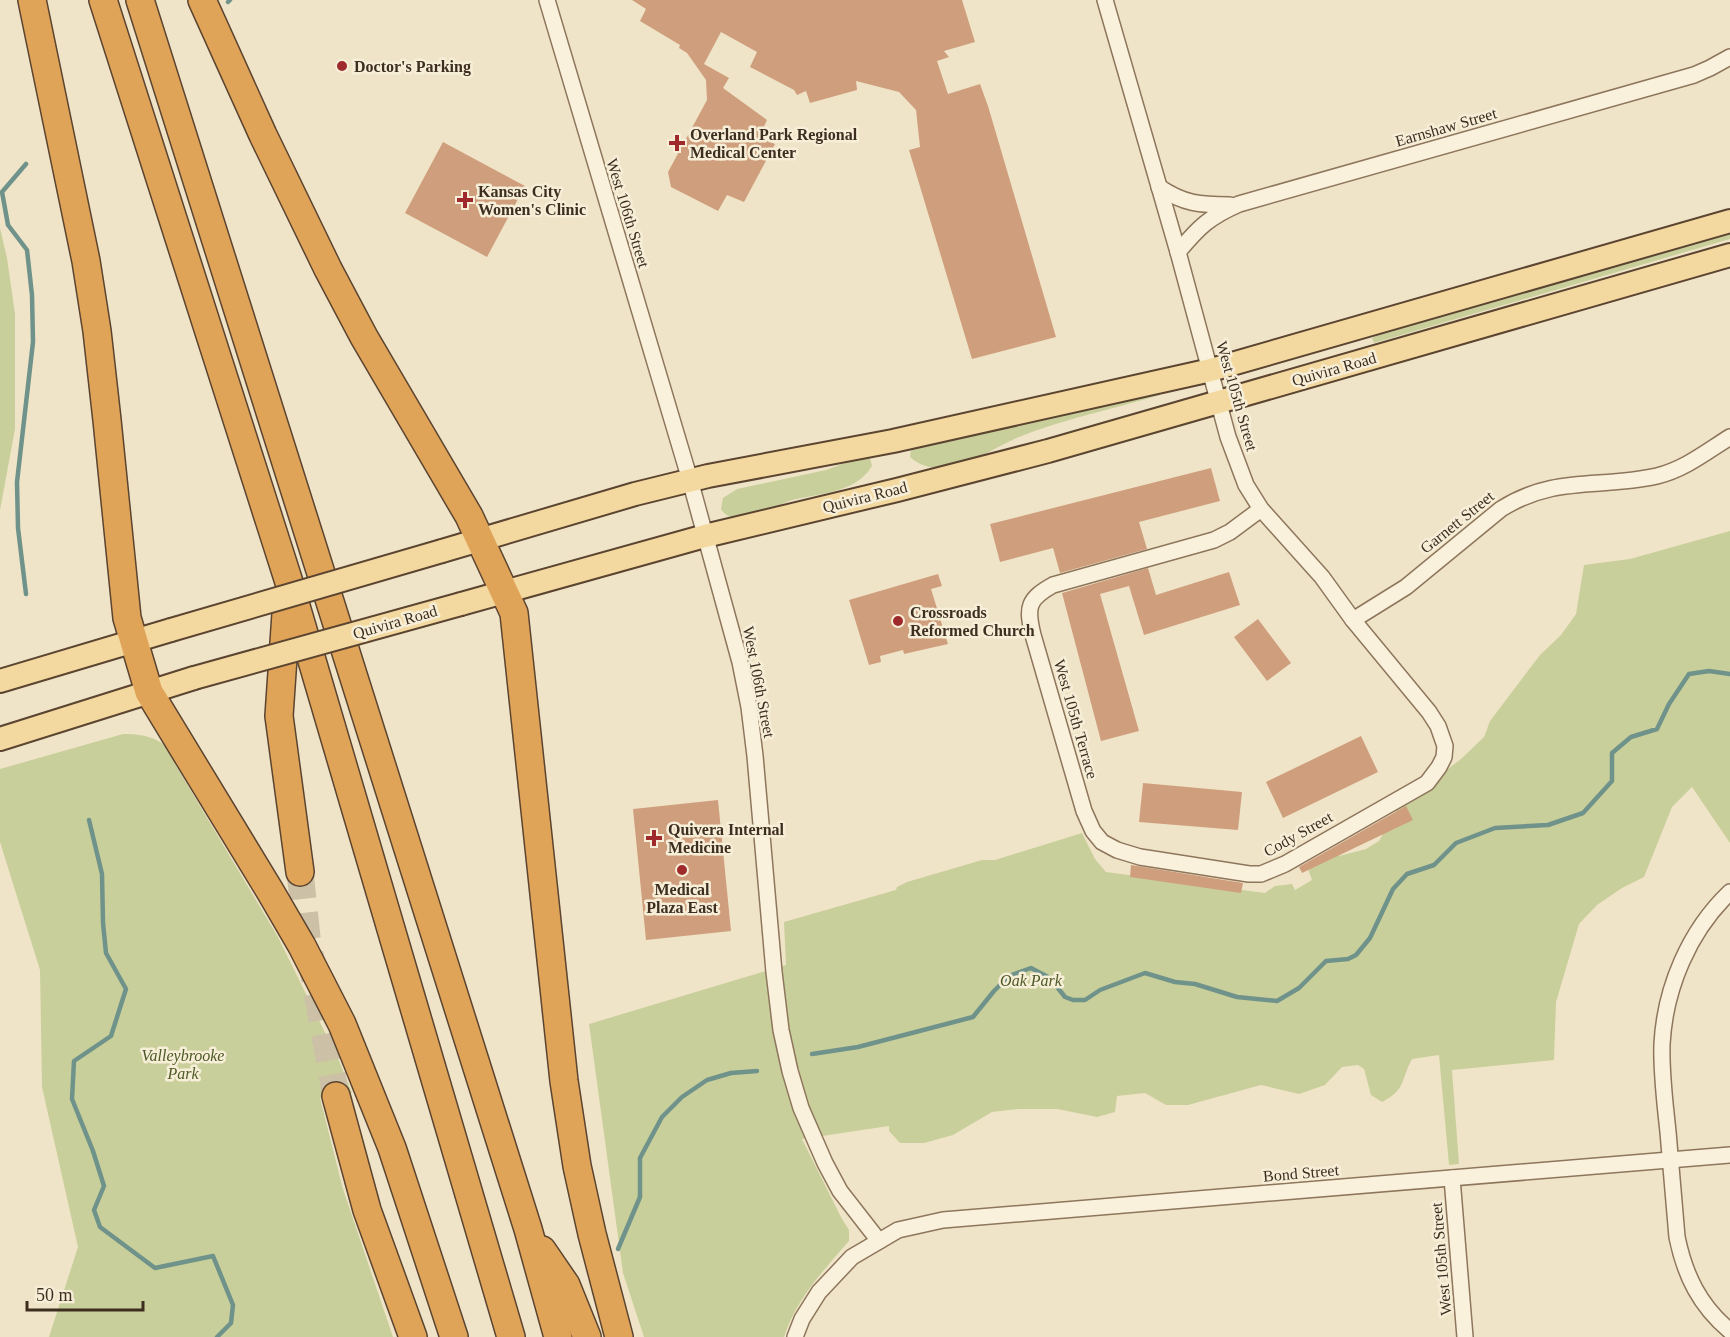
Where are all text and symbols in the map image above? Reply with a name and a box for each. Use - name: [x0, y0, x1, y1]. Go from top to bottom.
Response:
- place label: Doctor's Parking: [354, 58, 471, 76]
- marker: Doctor's Parking: [335, 59, 349, 73]
- street label: Earnshaw Street: [1393, 104, 1499, 150]
- place label: Overland Park Regional Medical Center: [690, 126, 858, 161]
- marker: Overland Park Regional Medical Center: [668, 134, 686, 152]
- street label: West 106th Street: [603, 156, 653, 270]
- place label: Kansas City Women's Clinic: [478, 183, 586, 218]
- marker: Kansas City Women's Clinic: [456, 191, 474, 209]
- street label: West 105th Street: [1213, 339, 1261, 453]
- street label: Quivira Road: [1290, 349, 1378, 389]
- street label: Quivira Road: [821, 478, 909, 516]
- street label: Garnett Street: [1417, 487, 1497, 557]
- street label: Quivira Road: [351, 602, 439, 642]
- place label: Crossroads Reformed Church: [910, 604, 1035, 639]
- marker: Crossroads Reformed Church: [891, 614, 905, 628]
- street label: West 106th Street: [740, 625, 778, 740]
- street label: West 105th Terrace: [1051, 657, 1101, 781]
- street label: Cody Street: [1261, 808, 1336, 861]
- place label: Quivera Internal Medicine: [668, 821, 785, 856]
- marker: Quivera Internal Medicine: [645, 829, 663, 847]
- marker: Medical Plaza East: [675, 863, 689, 877]
- place label: Medical Plaza East: [646, 881, 718, 916]
- park label: Oak Park: [1000, 972, 1063, 989]
- park label: Valleybrooke Park: [142, 1047, 224, 1082]
- street label: Bond Street: [1262, 1161, 1340, 1185]
- street label: West 105th Street: [1428, 1201, 1454, 1316]
- scale bar: [27, 1274, 142, 1312]
- text: 50 m: [36, 1285, 73, 1305]

